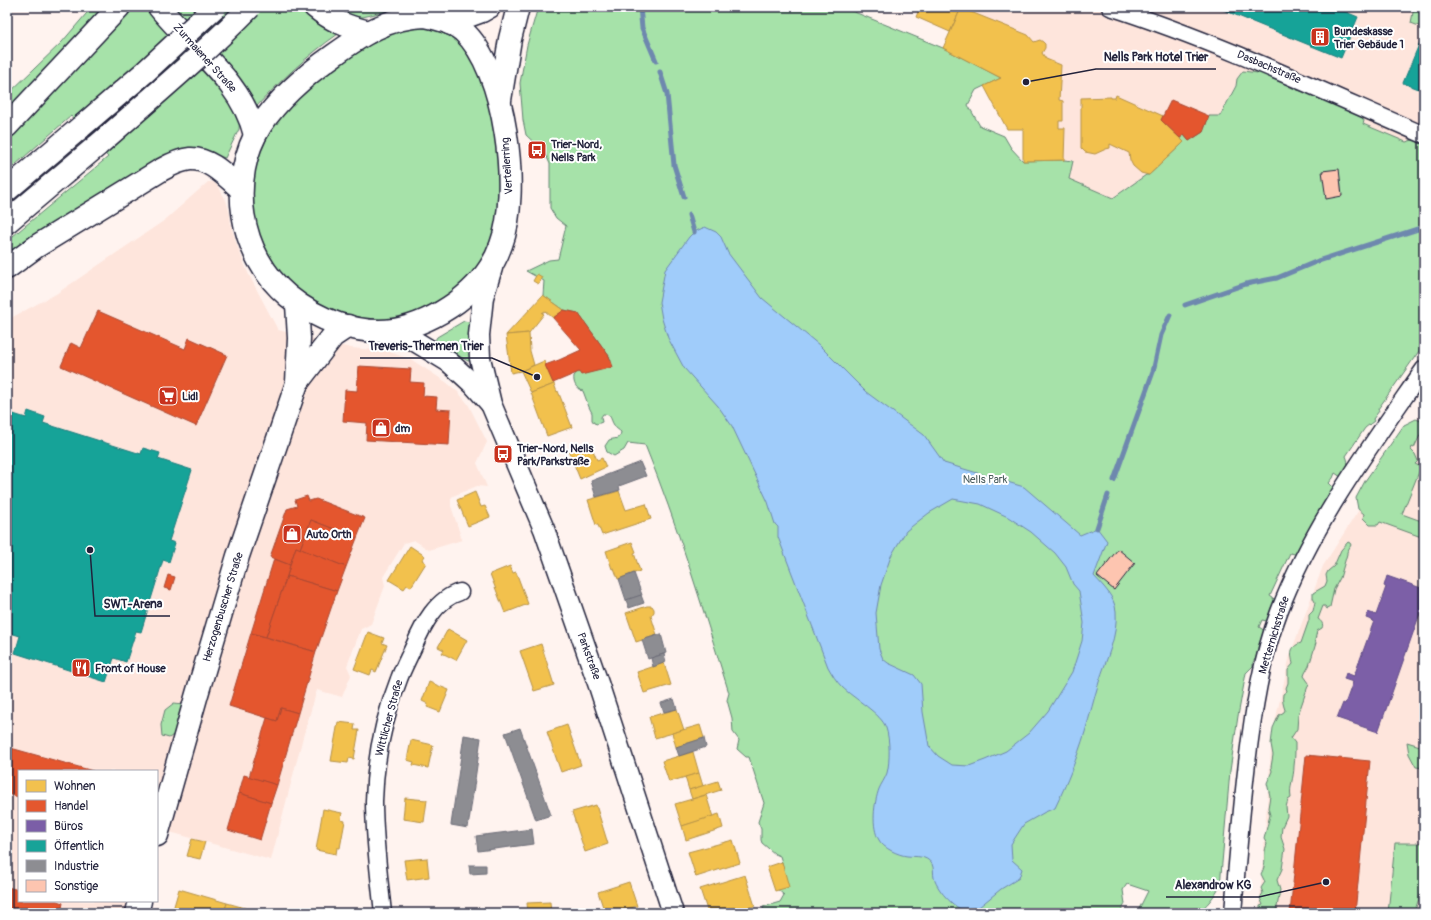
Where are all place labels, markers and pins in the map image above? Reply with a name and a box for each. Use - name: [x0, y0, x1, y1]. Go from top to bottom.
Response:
- place label: Bundeskasse Trier Gebäude 1: [1333, 25, 1404, 51]
- building icon: Bundeskasse Trier Gebäude 1: [1309, 26, 1331, 48]
- callout: Nells Park Hotel Trier: [1096, 45, 1216, 69]
- place label: Trier-Nord, Nells Park: [550, 138, 602, 164]
- bus stop icon: Trier-Nord, Nells Park: [526, 139, 548, 161]
- callout: Treveris-Thermen Trier: [360, 334, 492, 358]
- supermarket icon: Lidl: [157, 385, 179, 407]
- place label: Lidl: [182, 390, 199, 403]
- shop icon: dm: [370, 417, 392, 439]
- place label: dm: [395, 422, 410, 435]
- place label: Trier-Nord, Nells Park/Parkstraße: [516, 442, 593, 468]
- bus stop icon: Trier-Nord, Nells Park/Parkstraße: [492, 443, 514, 465]
- shop icon: Auto Orth: [281, 523, 303, 545]
- place label: Auto Orth: [306, 528, 351, 541]
- callout: SWT-Arena: [95, 592, 170, 616]
- restaurant icon: Front of House: [70, 657, 92, 679]
- place label: Front of House: [95, 662, 166, 675]
- callout: Alexandrow KG: [1166, 873, 1259, 897]

